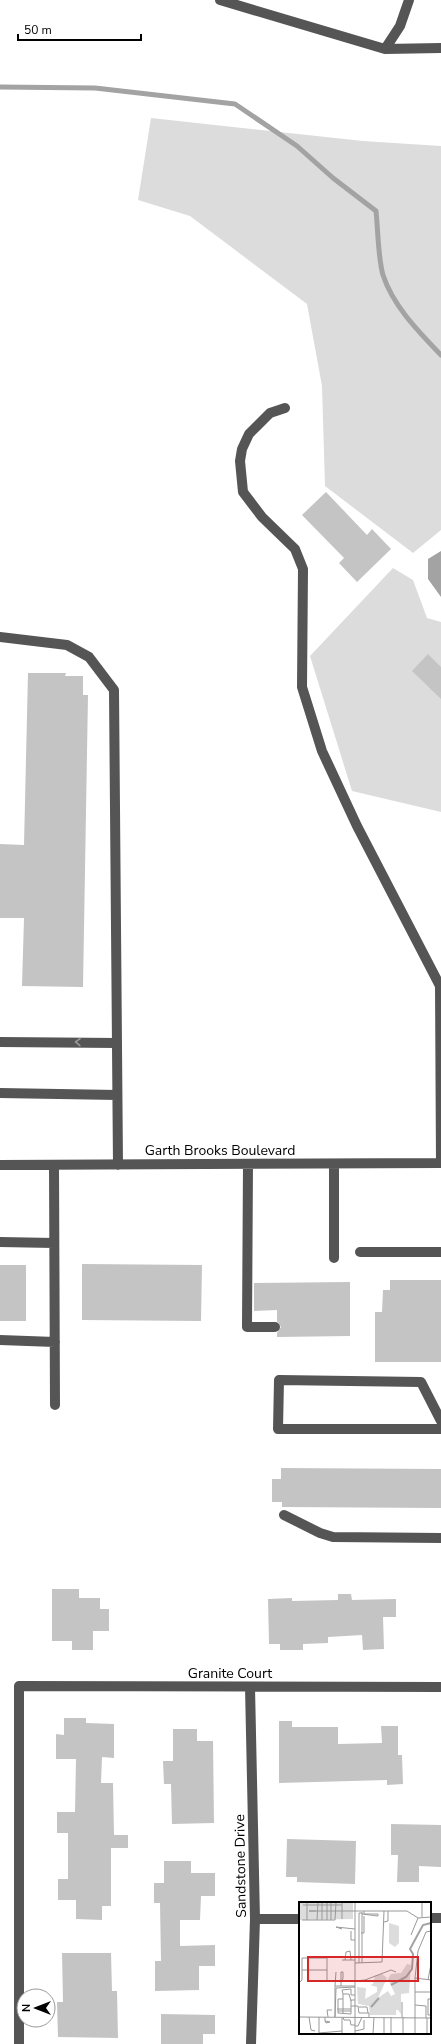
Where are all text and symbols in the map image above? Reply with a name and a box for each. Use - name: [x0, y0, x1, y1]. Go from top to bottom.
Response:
- scale bar: [18, 16, 141, 42]
- text: 50 m: [24, 22, 52, 38]
- one-way arrow: [75, 1038, 81, 1046]
- street label: Garth Brooks Boulevard: [145, 1141, 295, 1160]
- street label: Granite Court: [188, 1664, 272, 1683]
- street label: Sandstone Drive: [230, 1814, 251, 1918]
- inset map: [299, 1902, 431, 2034]
- north arrow: [16, 1988, 56, 2028]
- text: N: [19, 2004, 34, 2012]

